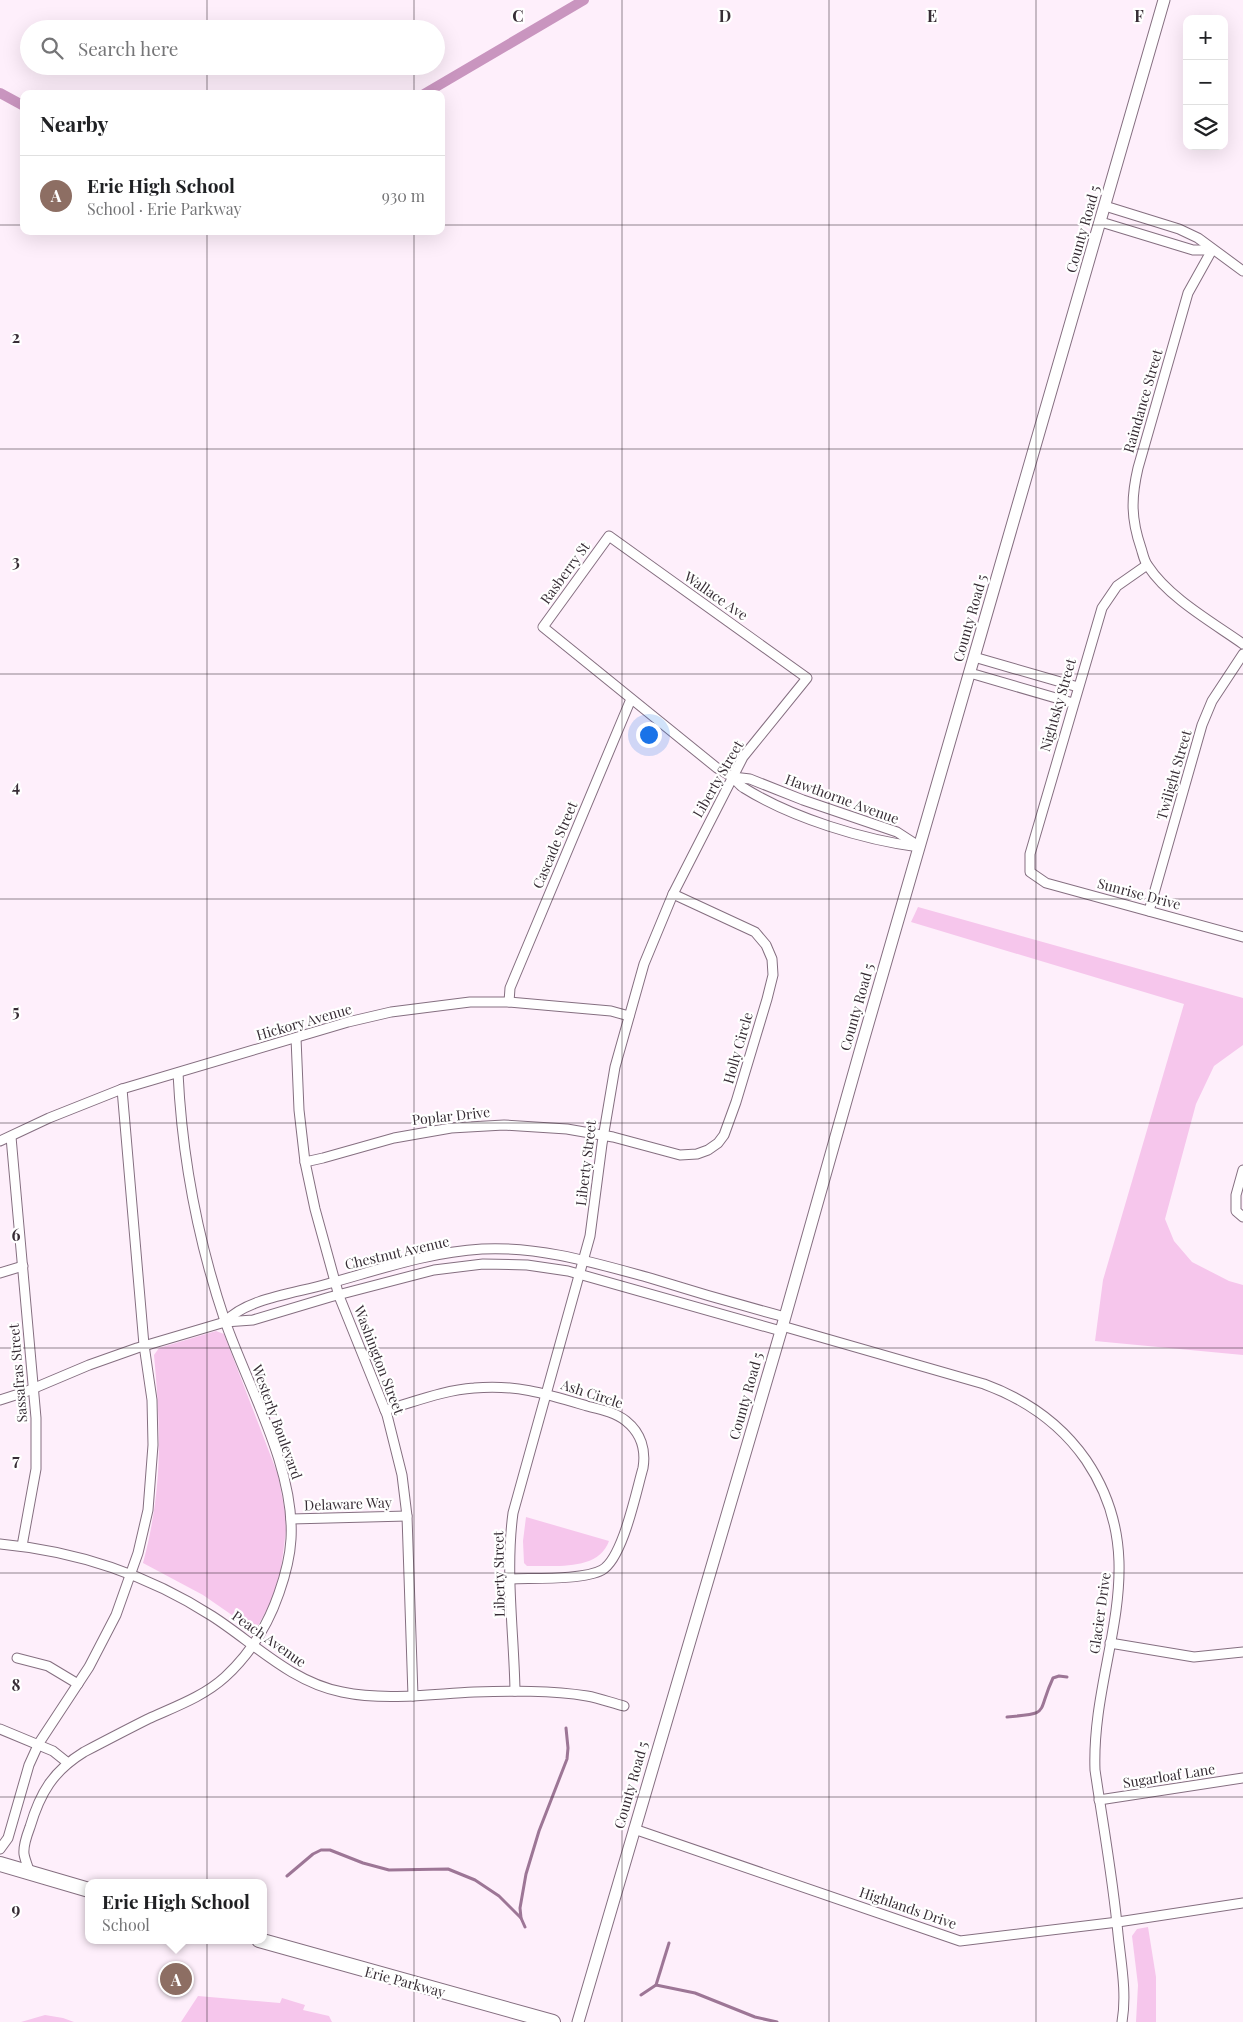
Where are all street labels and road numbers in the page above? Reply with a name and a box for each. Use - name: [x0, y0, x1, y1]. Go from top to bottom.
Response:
- street label: County Road 5: [1061, 183, 1104, 275]
- street label: Raindance Street: [1119, 346, 1167, 455]
- street label: Rasberry St: [536, 537, 594, 608]
- street label: Wallace Ave: [680, 566, 752, 624]
- street label: County Road 5: [948, 572, 991, 664]
- street label: Nightsky Street: [1035, 655, 1080, 754]
- street label: Twilight Street: [1152, 726, 1196, 822]
- street label: Liberty Street: [688, 736, 748, 821]
- street label: Hawthorne Avenue: [783, 769, 902, 828]
- street label: Cascade Street: [528, 797, 582, 891]
- street label: Sunrise Drive: [1095, 873, 1183, 914]
- street label: County Road 5: [835, 961, 878, 1053]
- street label: Hickory Avenue: [254, 999, 354, 1044]
- street label: Holly Circle: [718, 1010, 757, 1086]
- street label: Poplar Drive: [411, 1102, 491, 1129]
- street label: Liberty Street: [571, 1118, 600, 1207]
- street label: Chestnut Avenue: [343, 1231, 451, 1274]
- street label: Washington Street: [350, 1302, 409, 1418]
- street label: Sassafras Street: [4, 1322, 31, 1423]
- street label: County Road 5: [724, 1350, 767, 1442]
- street label: Westerly Boulevard: [248, 1361, 307, 1482]
- street label: Ash Circle: [558, 1374, 626, 1412]
- street label: Delaware Way: [304, 1492, 392, 1515]
- street label: Liberty Street: [488, 1530, 509, 1617]
- street label: Glacier Drive: [1084, 1571, 1115, 1655]
- street label: Peach Avenue: [228, 1606, 310, 1671]
- street label: County Road 5: [609, 1739, 652, 1831]
- street label: Sugarloaf Lane: [1121, 1759, 1216, 1792]
- street label: Highlands Drive: [857, 1882, 959, 1933]
- street label: Erie Parkway: [363, 1962, 448, 2001]

